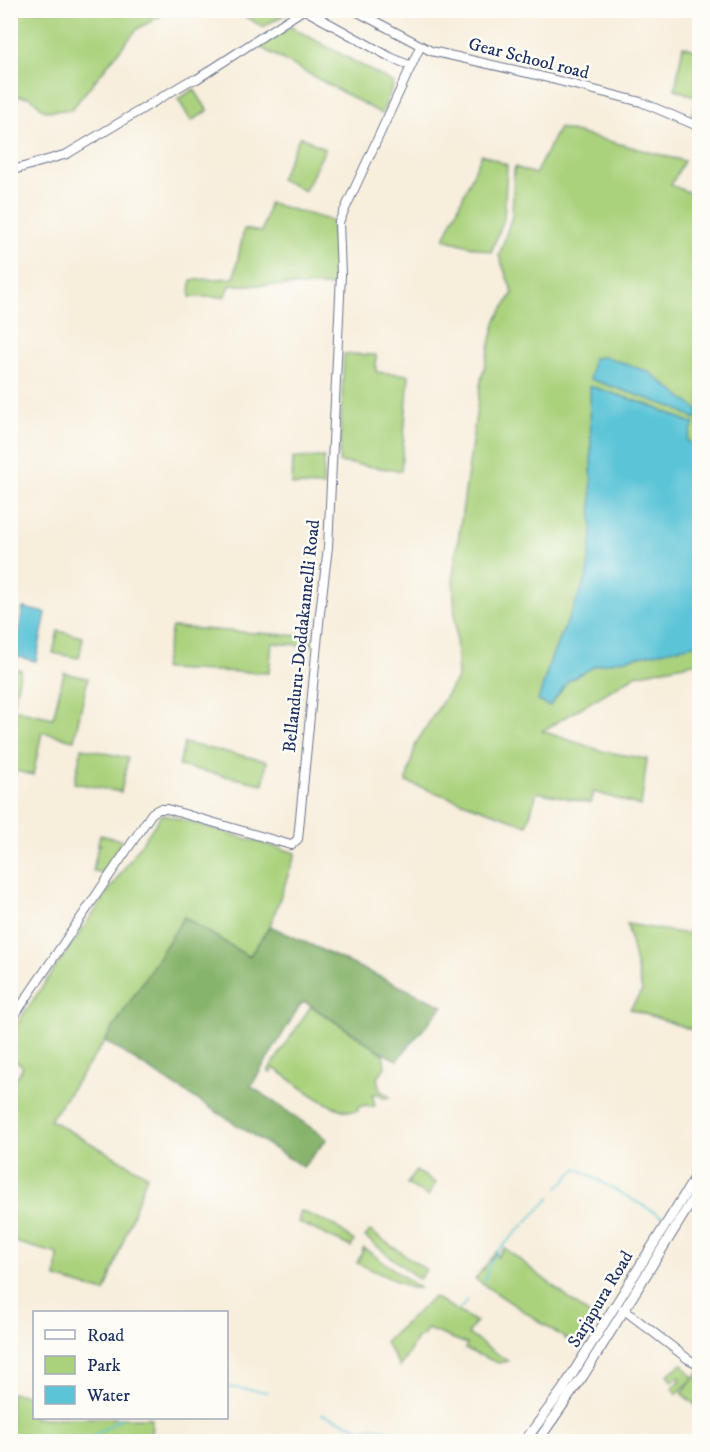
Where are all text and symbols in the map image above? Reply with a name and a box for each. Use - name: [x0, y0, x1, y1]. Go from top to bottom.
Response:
- street label: Gear School road: [466, 33, 591, 85]
- street label: Bellanduru-Doddakannelli Road: [279, 519, 325, 754]
- street label: Sarjapura Road: [563, 1247, 638, 1352]
- legend: [33, 1311, 228, 1419]
- text: Road: [87, 1325, 124, 1347]
- text: Park: [87, 1355, 121, 1377]
- text: Water: [86, 1385, 130, 1407]

